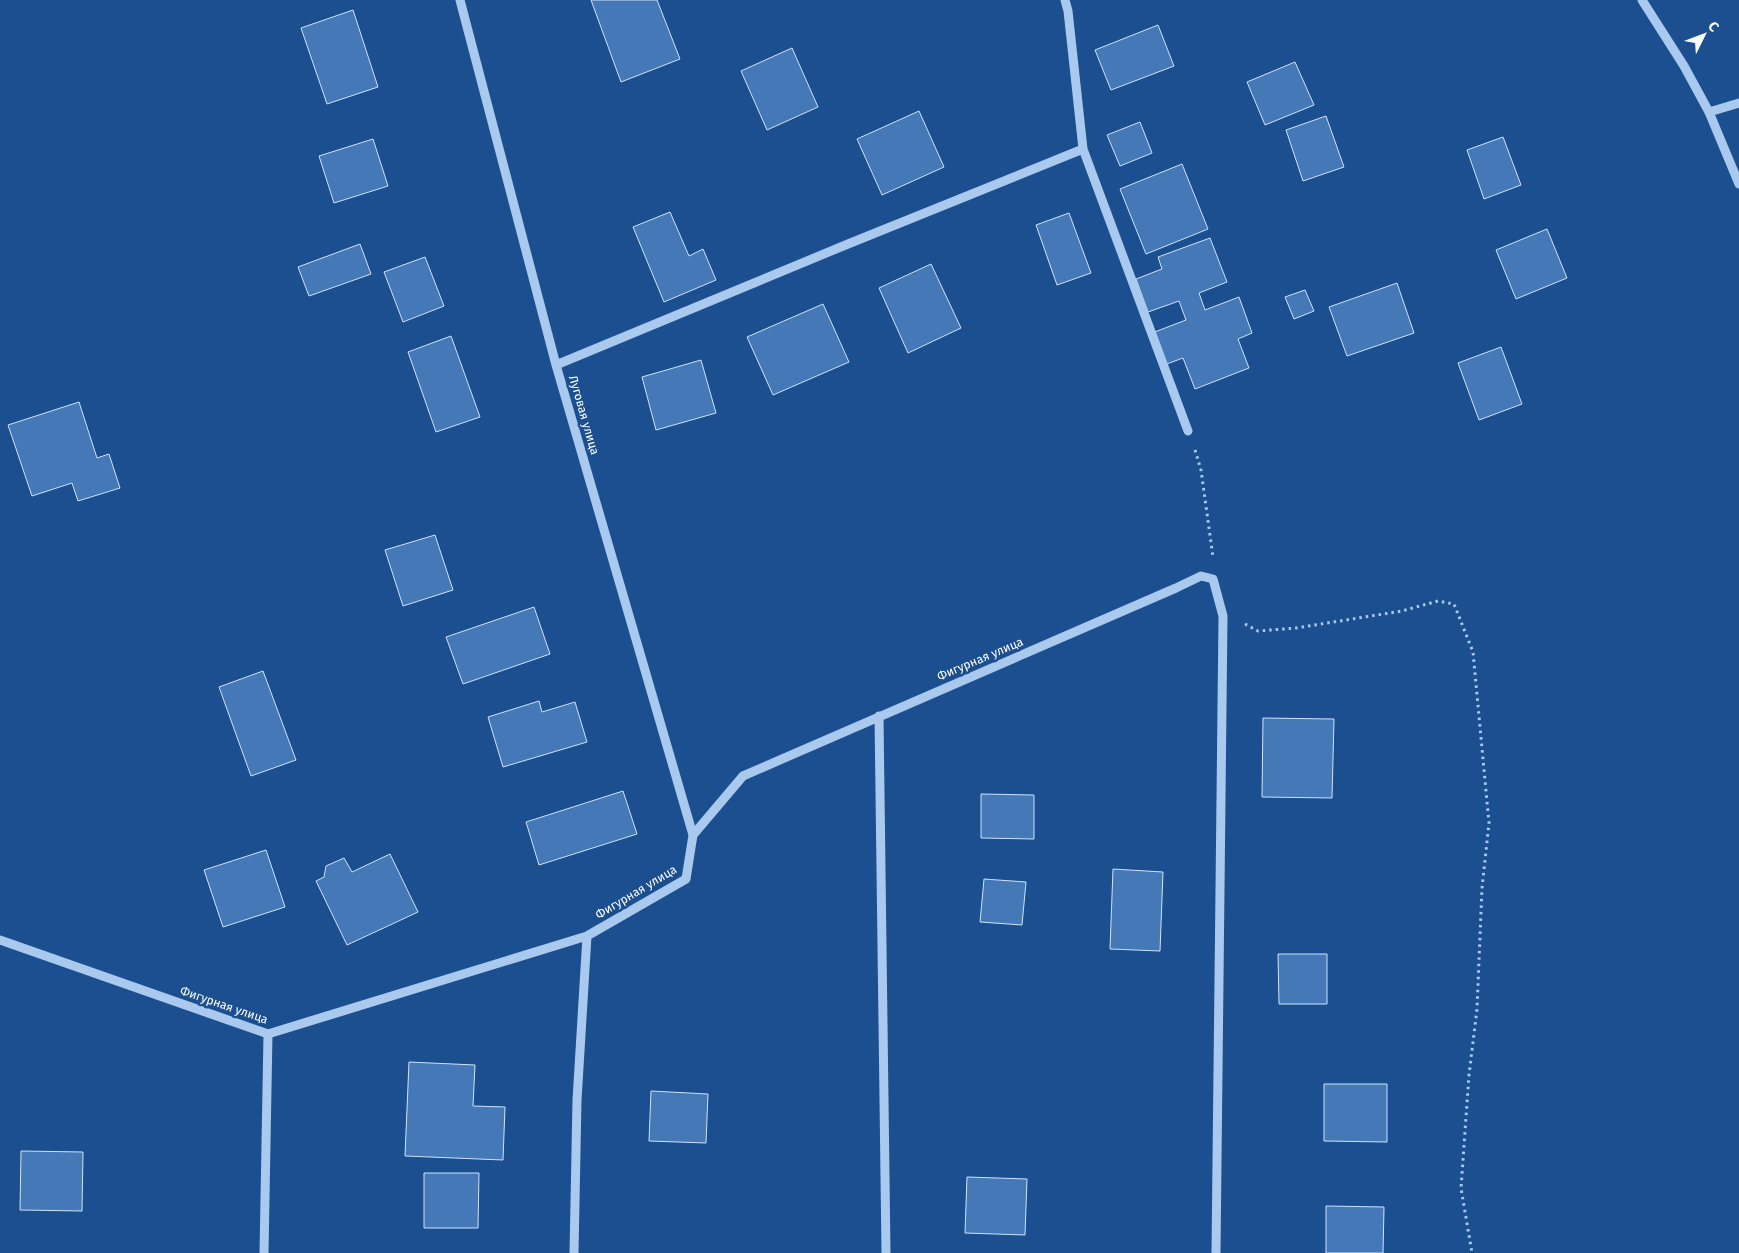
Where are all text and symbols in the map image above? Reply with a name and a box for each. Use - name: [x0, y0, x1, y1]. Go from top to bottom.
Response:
- north arrow: [1679, 10, 1729, 60]
- text: С: [1704, 18, 1722, 35]
- street label: Луговая улица: [566, 374, 602, 456]
- street label: Фигурная улица: [935, 635, 1025, 683]
- street label: Фигурная улица: [593, 862, 679, 922]
- street label: Фигурная улица: [178, 983, 270, 1027]

